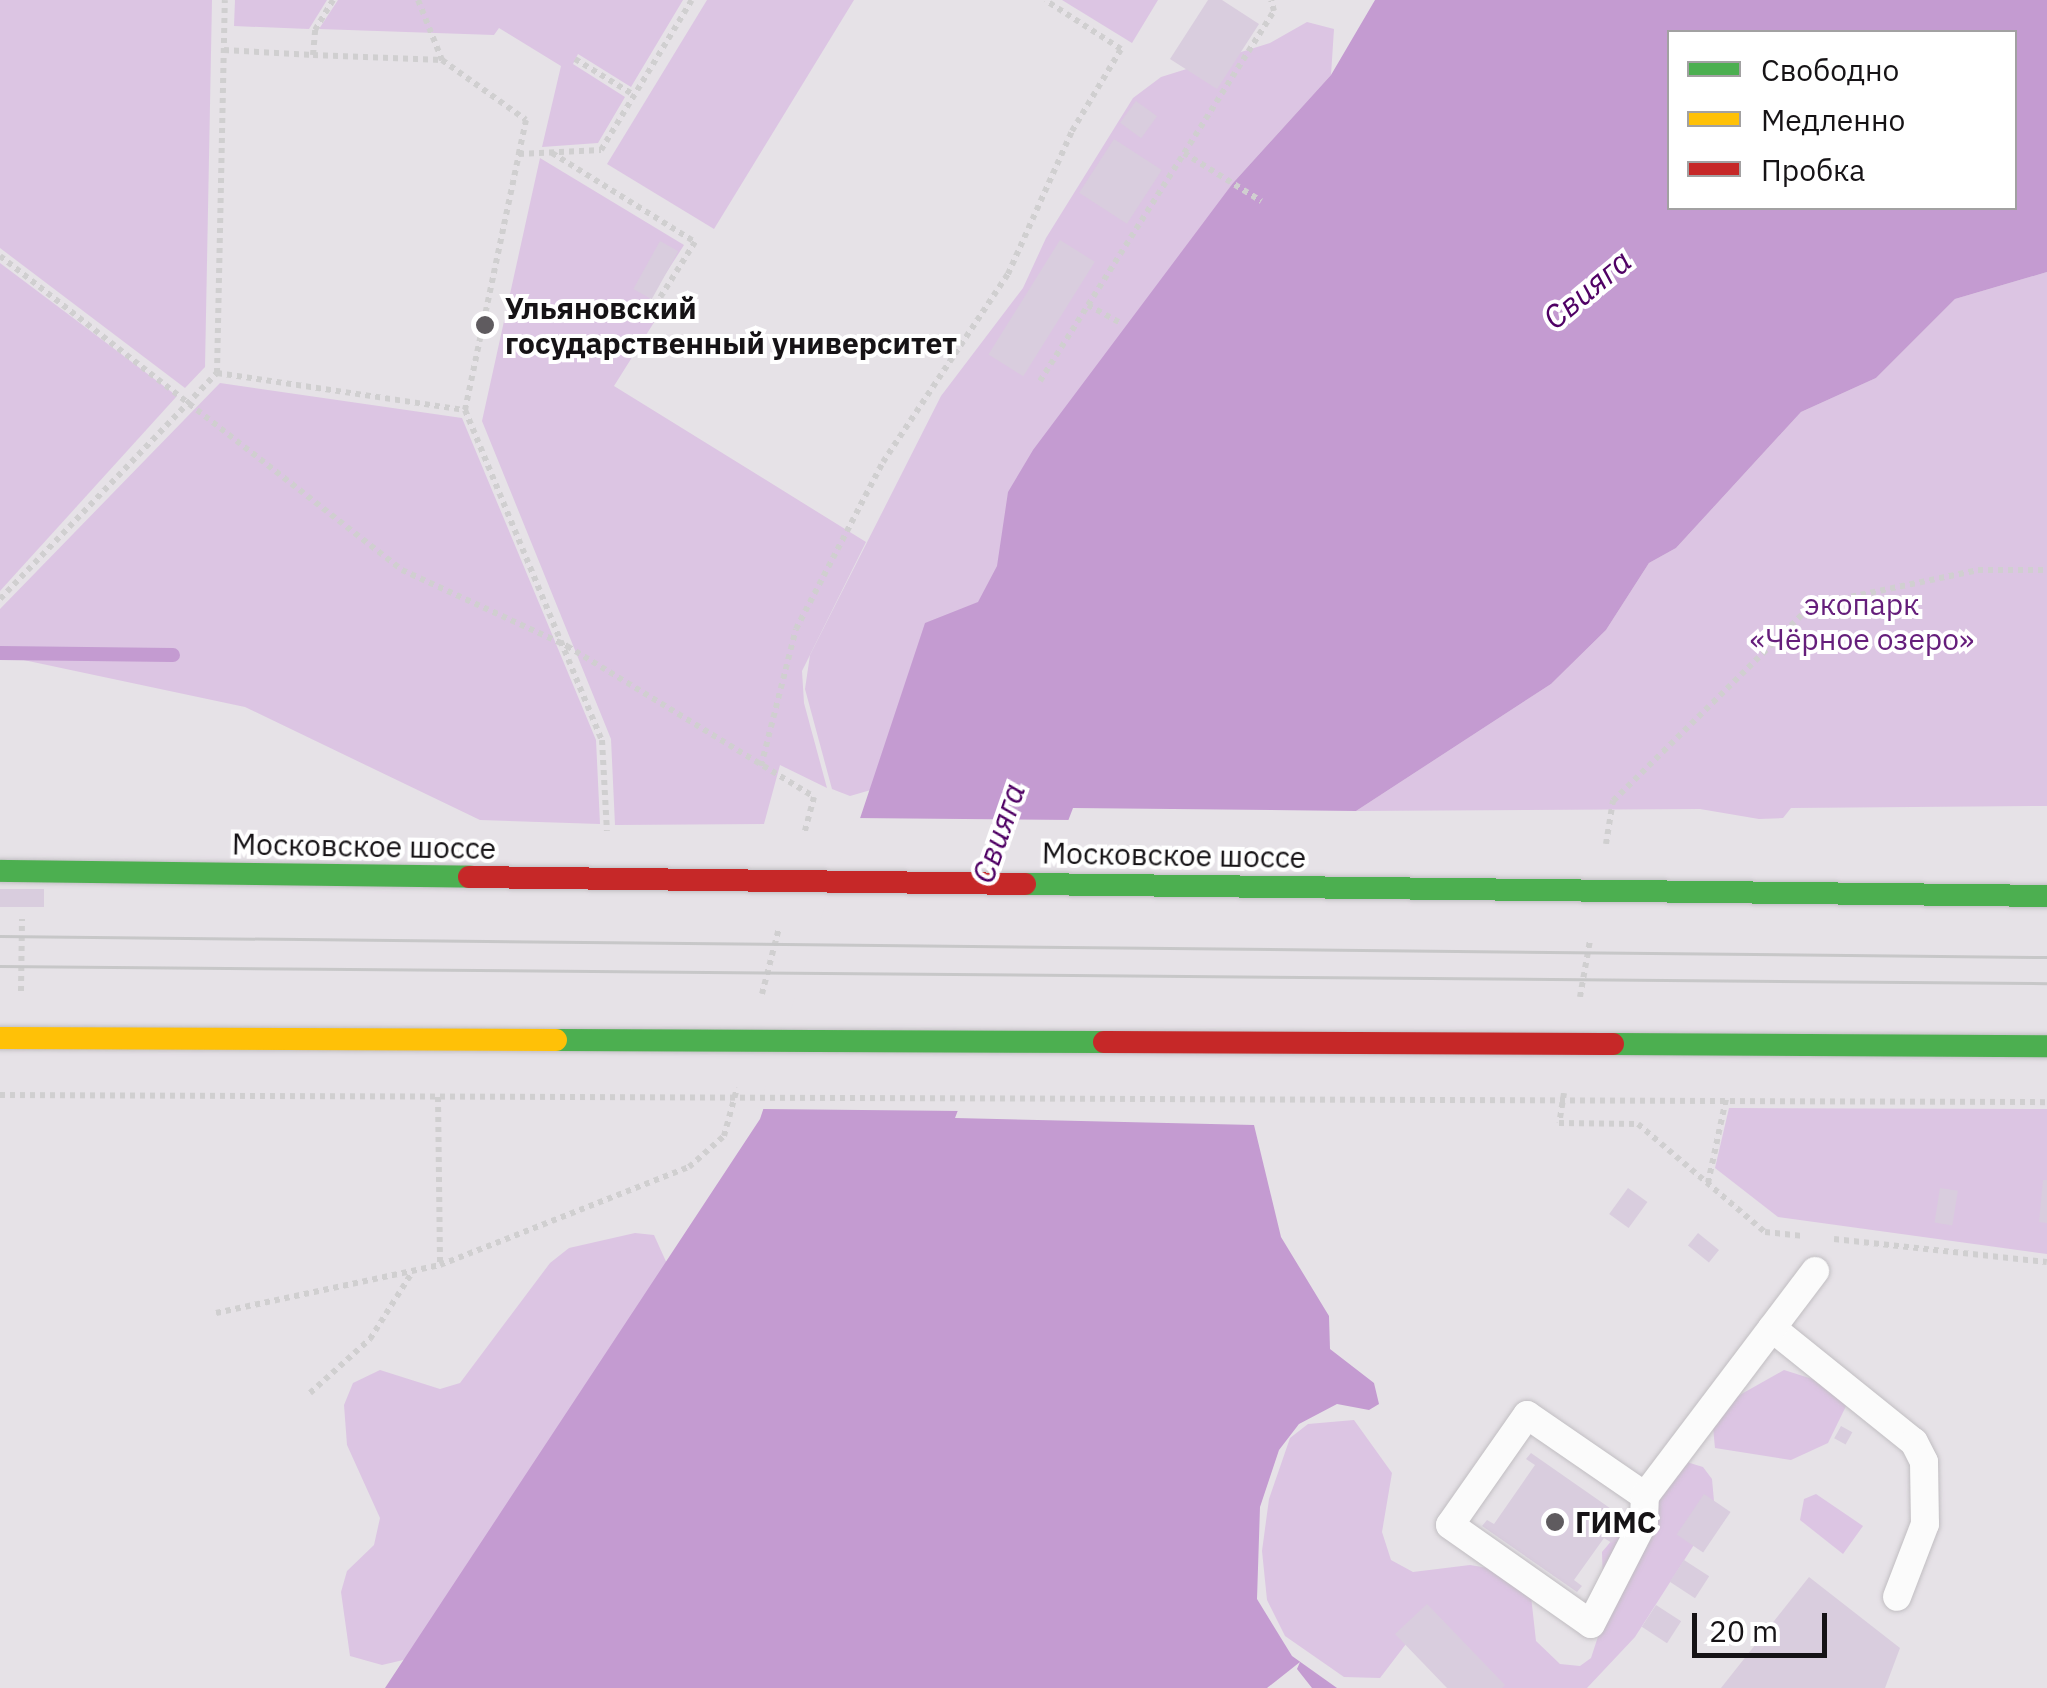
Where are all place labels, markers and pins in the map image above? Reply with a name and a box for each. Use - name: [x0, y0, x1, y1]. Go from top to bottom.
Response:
- place label: Ульяновский государственный университет: [505, 290, 957, 360]
- marker: Ульяновский государственный университет: [474, 314, 496, 336]
- place label: ГИМС: [1575, 1504, 1656, 1540]
- marker: ГИМС: [1544, 1511, 1566, 1533]

